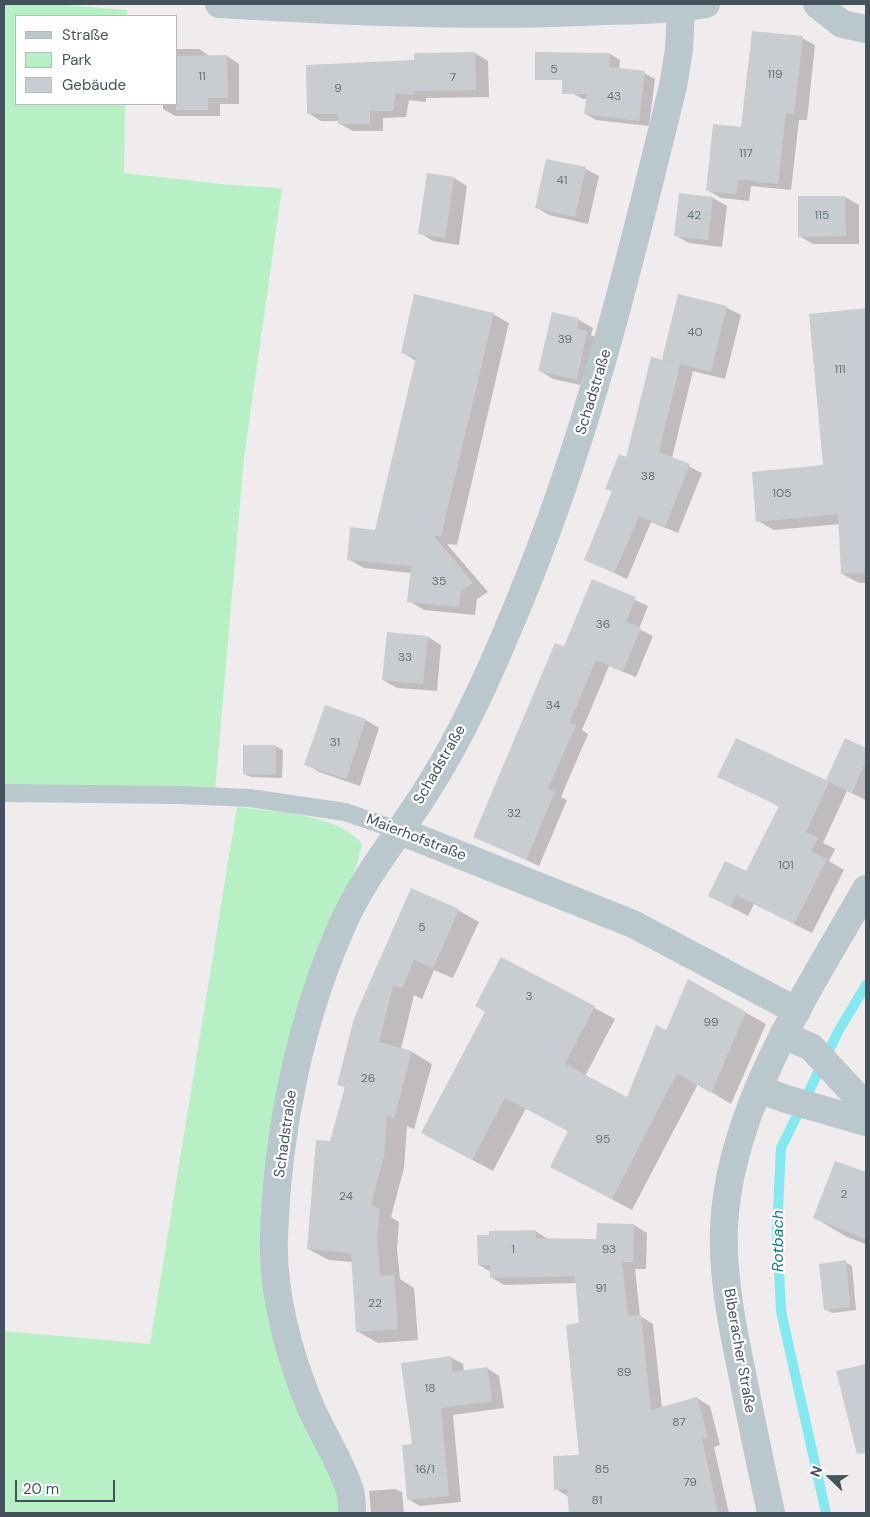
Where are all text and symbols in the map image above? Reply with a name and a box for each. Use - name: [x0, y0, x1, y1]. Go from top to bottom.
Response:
- legend: [15, 15, 178, 105]
- text: Straße: [62, 25, 109, 45]
- text: Park: [62, 50, 92, 70]
- house number: 5: [550, 63, 558, 77]
- house number: 119: [767, 68, 783, 82]
- house number: 11: [198, 70, 206, 84]
- house number: 7: [450, 71, 456, 85]
- text: Gebäude: [62, 75, 126, 95]
- house number: 9: [334, 82, 342, 96]
- house number: 43: [607, 90, 621, 104]
- house number: 117: [739, 147, 753, 161]
- house number: 41: [556, 174, 568, 188]
- house number: 42: [687, 209, 701, 223]
- house number: 115: [815, 209, 829, 223]
- house number: 40: [687, 326, 703, 340]
- house number: 39: [558, 333, 572, 347]
- street label: Schadstraße: [572, 347, 616, 437]
- house number: 111: [834, 363, 846, 377]
- house number: 38: [641, 470, 655, 484]
- house number: 105: [772, 487, 792, 501]
- house number: 35: [432, 575, 446, 589]
- house number: 36: [596, 618, 610, 632]
- house number: 33: [398, 651, 412, 665]
- house number: 34: [546, 699, 560, 713]
- street label: Schadstraße: [410, 722, 470, 808]
- house number: 31: [330, 736, 340, 750]
- house number: 32: [507, 807, 521, 821]
- street label: Maierhofstraße: [363, 811, 469, 865]
- house number: 101: [778, 859, 794, 873]
- house number: 5: [418, 921, 426, 935]
- house number: 3: [525, 990, 533, 1004]
- house number: 99: [703, 1016, 719, 1030]
- house number: 26: [361, 1072, 375, 1086]
- street label: Schadstraße: [271, 1089, 301, 1179]
- house number: 95: [596, 1133, 610, 1147]
- house number: 2: [841, 1188, 847, 1202]
- house number: 24: [339, 1190, 353, 1204]
- water label: Rotbach: [769, 1210, 789, 1272]
- house number: 1: [511, 1243, 515, 1257]
- house number: 93: [602, 1243, 616, 1257]
- house number: 91: [595, 1282, 607, 1296]
- street label: Biberacher Straße: [719, 1287, 759, 1415]
- house number: 22: [368, 1297, 382, 1311]
- house number: 89: [617, 1366, 631, 1380]
- house number: 18: [424, 1382, 436, 1396]
- house number: 87: [672, 1416, 686, 1430]
- north arrow: [805, 1452, 855, 1502]
- house number: 16/1: [415, 1463, 435, 1477]
- house number: 85: [595, 1463, 609, 1477]
- text: N: [806, 1463, 826, 1479]
- scale bar: [18, 1470, 118, 1502]
- house number: 79: [683, 1476, 697, 1490]
- text: 20 m: [23, 1479, 59, 1499]
- house number: 81: [592, 1494, 602, 1508]

